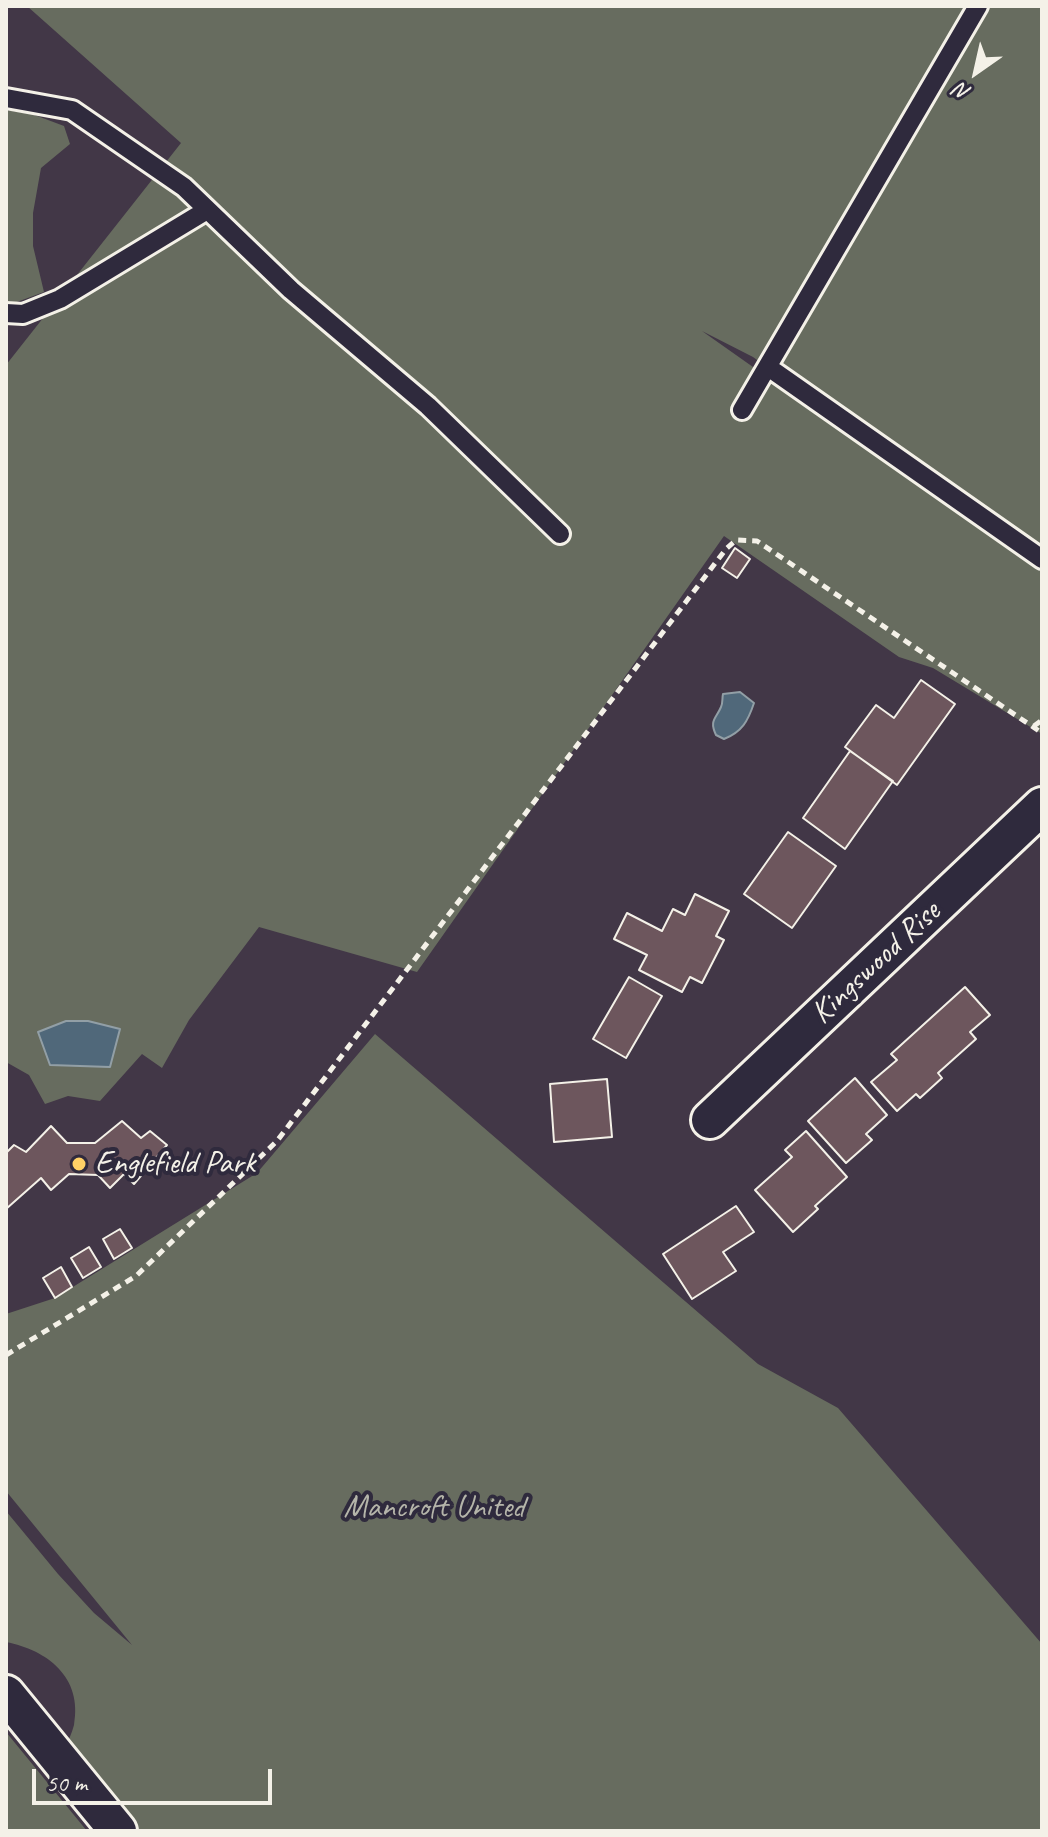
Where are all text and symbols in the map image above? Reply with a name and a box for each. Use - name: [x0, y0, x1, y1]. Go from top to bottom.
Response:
- north arrow: [936, 32, 1016, 112]
- text: N: [949, 76, 976, 107]
- street label: Kingswood Rise: [803, 893, 949, 1033]
- place label: Englefield Park: [95, 1145, 255, 1183]
- marker: Englefield Park: [70, 1155, 88, 1173]
- park label: Mancroft United: [343, 1489, 525, 1527]
- scale bar: [36, 1753, 276, 1803]
- text: 50 m: [46, 1768, 87, 1798]

